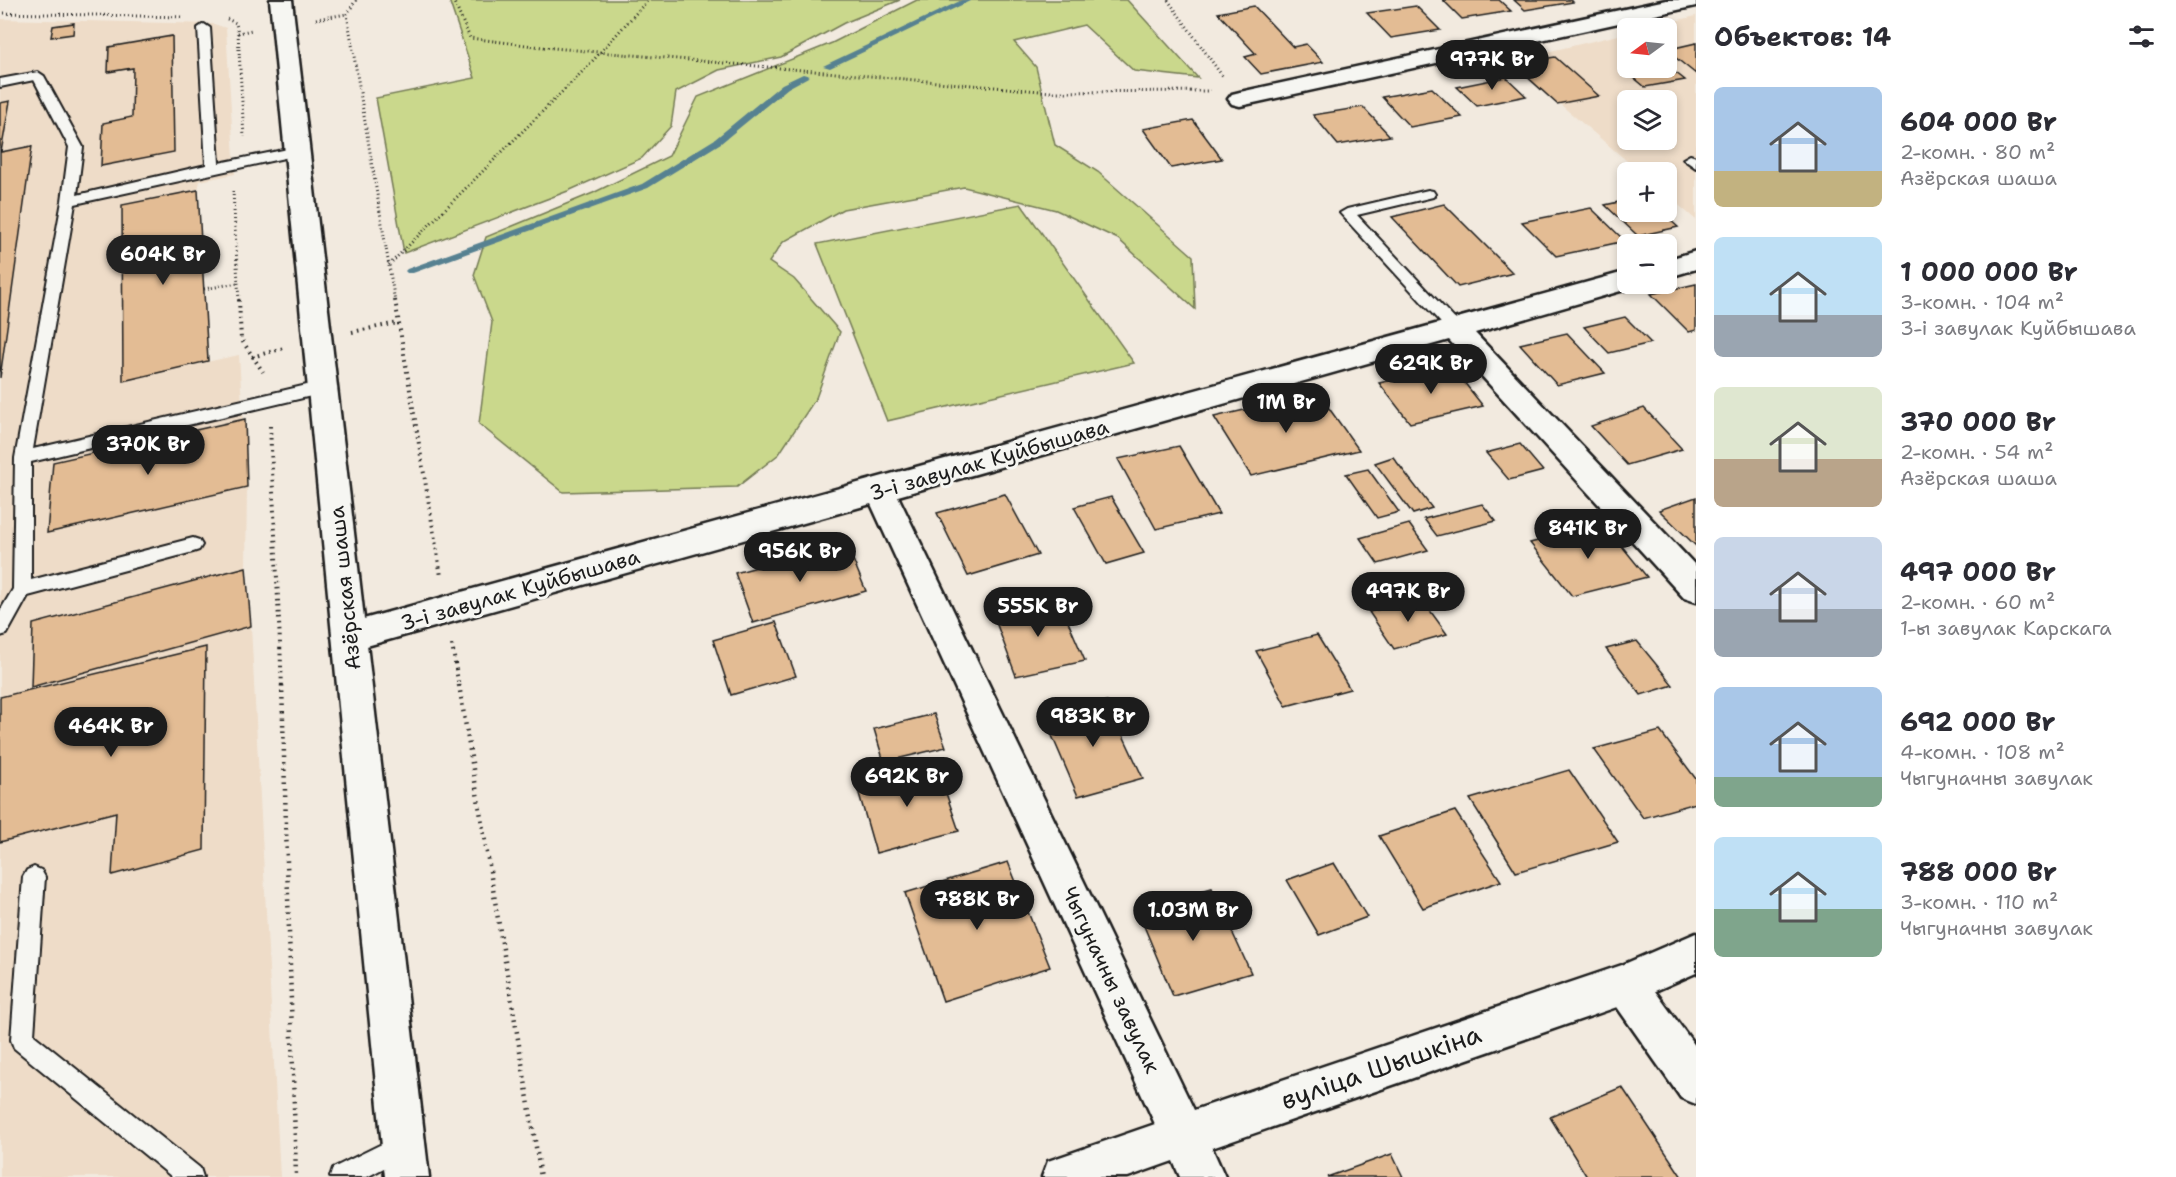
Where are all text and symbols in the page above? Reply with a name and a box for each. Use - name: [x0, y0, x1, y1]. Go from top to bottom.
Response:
- north arrow: [1617, 18, 1677, 78]
- map controls: [1617, 18, 1677, 294]
- text: Объектов: 14: [1714, 19, 1891, 54]
- icon: filters: [2125, 20, 2158, 53]
- pin: 977K Br: [1437, 40, 1547, 91]
- text: 977K Br: [1450, 46, 1534, 72]
- button: layers: [1617, 90, 1677, 150]
- text: 604 000 Br: [1900, 104, 2057, 139]
- icon: home: [1762, 111, 1834, 183]
- text: 2-комн. · 80 m²: [1900, 139, 2055, 165]
- button: +: [1617, 162, 1677, 222]
- text: Азёрская шаша: [1900, 165, 2057, 191]
- button: −: [1617, 234, 1677, 294]
- pin: 604K Br: [108, 235, 218, 286]
- text: 604K Br: [120, 241, 206, 267]
- text: 1 000 000 Br: [1900, 254, 2078, 289]
- icon: home: [1762, 261, 1834, 333]
- text: 3-комн. · 104 m²: [1900, 289, 2064, 315]
- text: 3-і завулак Куйбышава: [1900, 315, 2136, 341]
- pin: 629K Br: [1376, 344, 1486, 395]
- text: 629K Br: [1389, 350, 1473, 376]
- pin: 1M Br: [1244, 383, 1328, 434]
- text: 1M Br: [1256, 389, 1316, 415]
- text: 370 000 Br: [1900, 404, 2056, 439]
- icon: home: [1762, 411, 1834, 483]
- street label: 3-і завулак Куйбышава: [866, 412, 1112, 508]
- pin: 370K Br: [93, 425, 203, 476]
- text: 370K Br: [106, 431, 190, 457]
- text: 2-комн. · 54 m²: [1900, 439, 2054, 465]
- text: Азёрская шаша: [1900, 465, 2057, 491]
- street label: Азёрская шаша: [322, 505, 368, 671]
- pin: 841K Br: [1533, 509, 1643, 560]
- text: 841K Br: [1548, 515, 1628, 541]
- pin: 956K Br: [745, 532, 855, 583]
- text: 956K Br: [758, 538, 842, 564]
- street label: 3-і завулак Куйбышава: [397, 542, 643, 638]
- text: 497 000 Br: [1900, 554, 2056, 589]
- icon: home: [1762, 561, 1834, 633]
- pin: 497K Br: [1353, 572, 1463, 623]
- text: 497K Br: [1366, 578, 1450, 604]
- pin: 555K Br: [983, 587, 1093, 638]
- text: 2-комн. · 60 m²: [1900, 589, 2055, 615]
- text: 555K Br: [998, 593, 1078, 619]
- text: 1-ы завулак Карскага: [1900, 615, 2112, 641]
- pin: 983K Br: [1038, 697, 1148, 748]
- text: 983K Br: [1050, 703, 1136, 729]
- text: 692 000 Br: [1900, 704, 2056, 739]
- pin: 464K Br: [56, 707, 166, 758]
- icon: home: [1762, 711, 1834, 783]
- text: 464K Br: [68, 713, 154, 739]
- text: 4-комн. · 108 m²: [1900, 739, 2065, 765]
- pin: 692K Br: [852, 757, 962, 808]
- text: 692K Br: [865, 763, 949, 789]
- text: Чыгуначны завулак: [1900, 765, 2093, 791]
- text: 788 000 Br: [1900, 854, 2057, 889]
- icon: home: [1762, 861, 1834, 933]
- pin: 788K Br: [922, 880, 1032, 931]
- street label: Чыгуначны завулак: [1055, 882, 1167, 1078]
- text: 788K Br: [934, 886, 1020, 912]
- text: 3-комн. · 110 m²: [1900, 889, 2058, 915]
- pin: 1.03M Br: [1131, 891, 1255, 942]
- text: 1.03M Br: [1147, 897, 1239, 923]
- text: Чыгуначны завулак: [1900, 915, 2093, 941]
- street label: вуліца Шышкіна: [1276, 1016, 1486, 1117]

